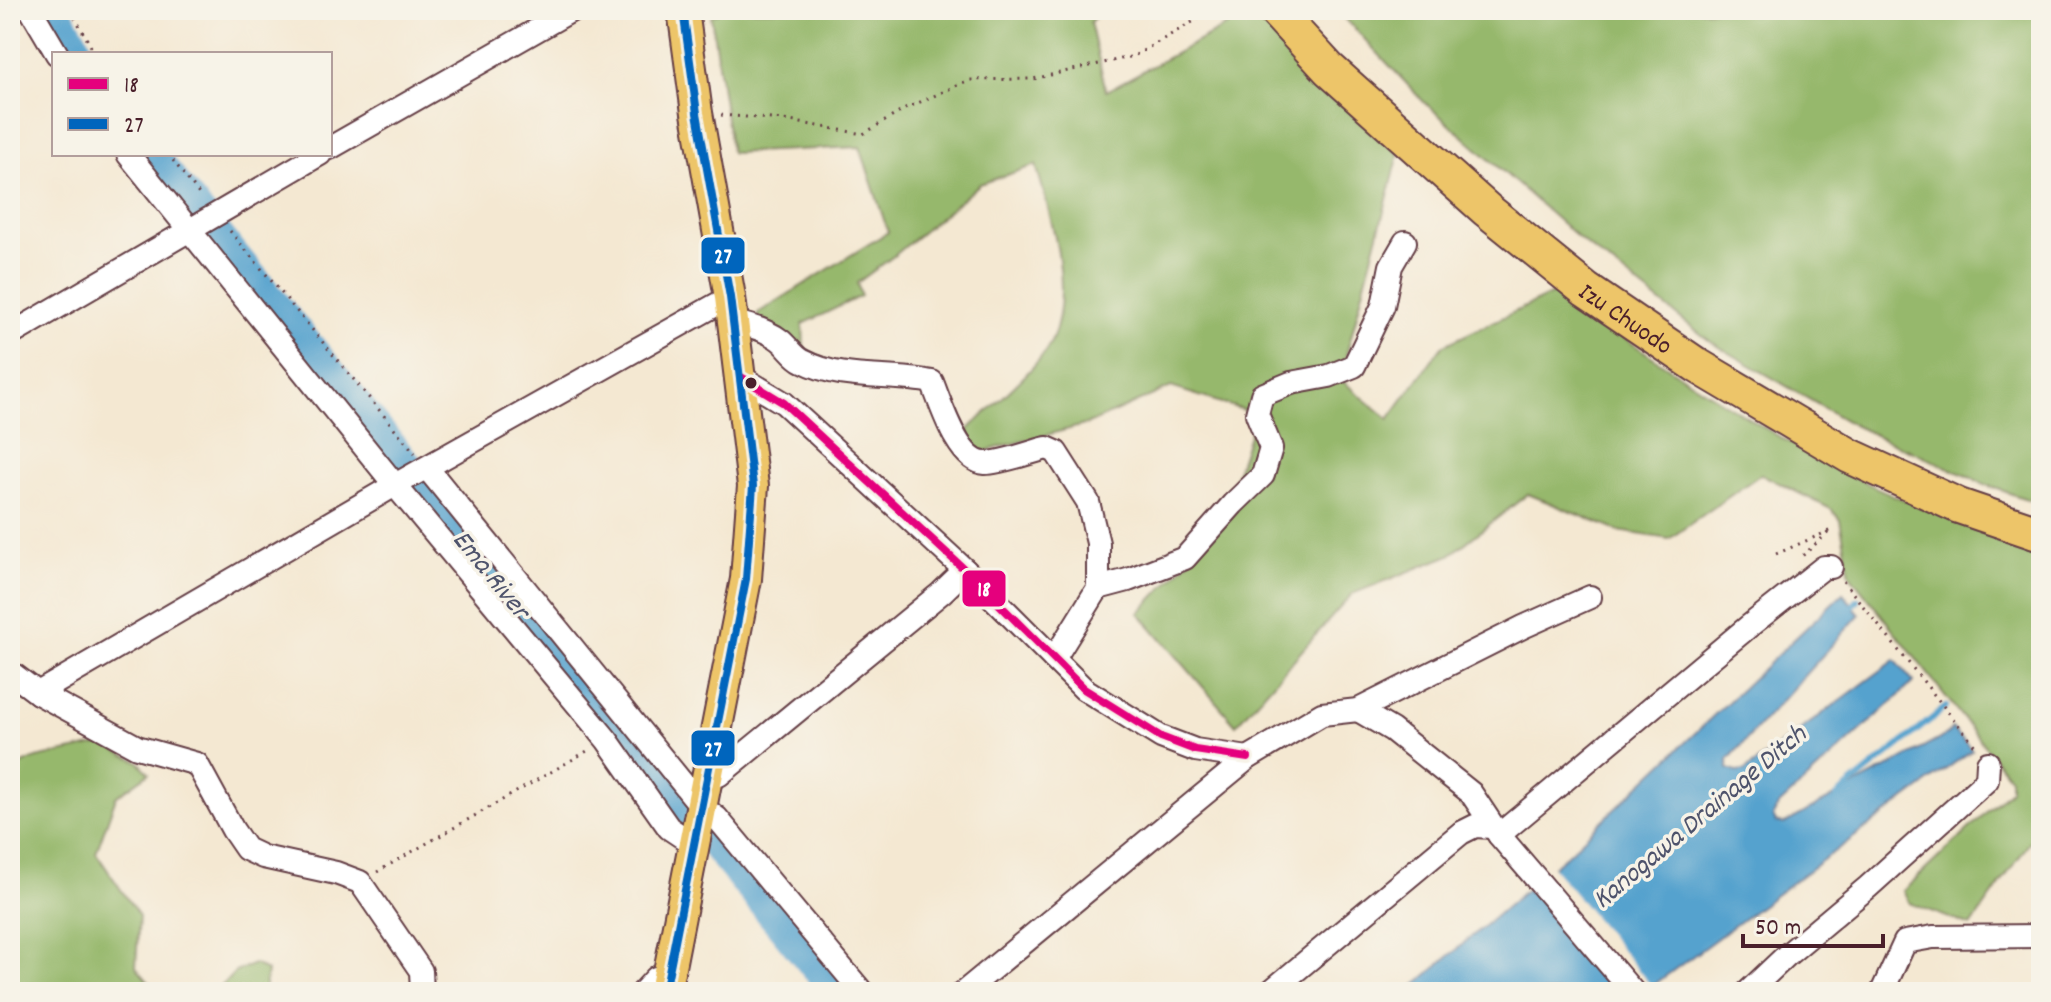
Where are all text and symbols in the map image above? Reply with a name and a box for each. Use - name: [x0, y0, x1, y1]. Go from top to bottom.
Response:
- legend: [52, 52, 332, 156]
- text: 18: [124, 70, 139, 104]
- text: 27: [124, 110, 144, 144]
- line badge: 27: [700, 236, 746, 275]
- text: 27: [714, 243, 733, 274]
- street label: Izu Chuodo: [1569, 276, 1679, 366]
- unlabelled marker: [743, 375, 759, 391]
- water label: Ema River: [441, 523, 540, 632]
- line badge: 18: [961, 569, 1007, 608]
- text: 18: [977, 576, 991, 607]
- water label: Kanogawa Drainage Ditch: [1585, 716, 1818, 920]
- line badge: 27: [690, 729, 736, 767]
- text: 27: [704, 736, 723, 767]
- scale bar: [1743, 898, 1883, 948]
- text: 50 m: [1755, 912, 1801, 946]

